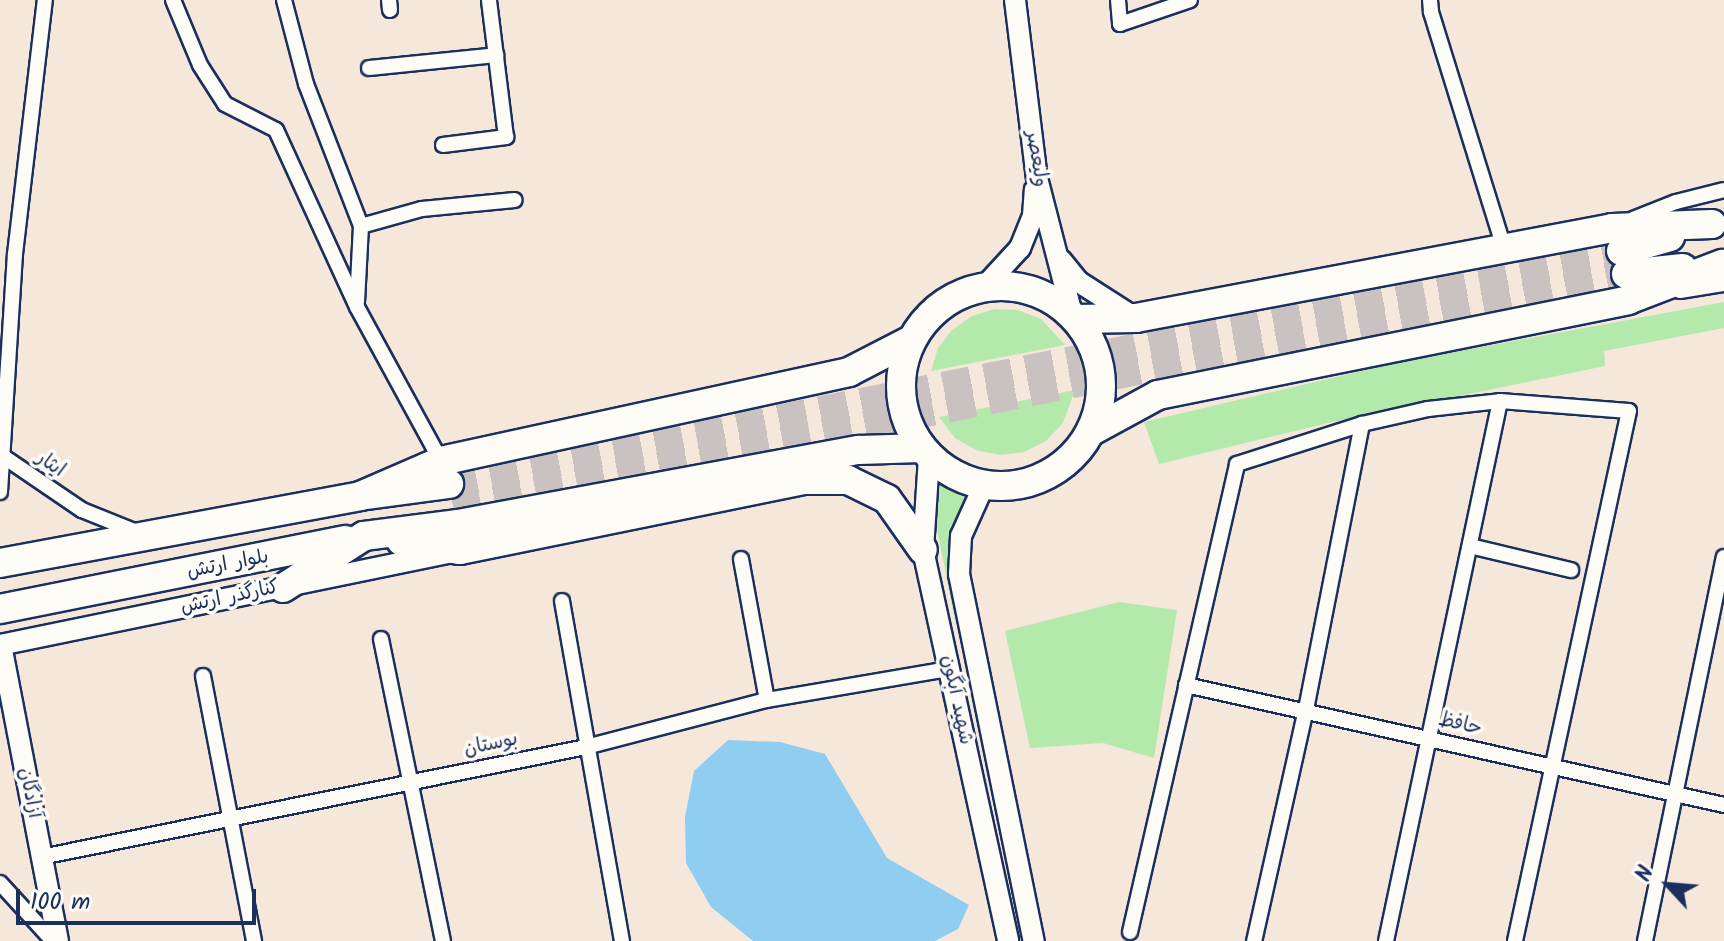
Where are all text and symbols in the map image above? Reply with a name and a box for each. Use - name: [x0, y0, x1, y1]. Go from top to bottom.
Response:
- street label: ولیعصر: [1020, 129, 1052, 189]
- street label: ایثار: [31, 447, 69, 483]
- street label: بلوار ارتش: [185, 545, 271, 585]
- street label: کنارگذر ارتش: [179, 576, 281, 620]
- street label: شهید آبگون: [935, 653, 977, 747]
- street label: حافظ: [1436, 708, 1484, 742]
- street label: بوستان: [462, 728, 520, 762]
- street label: آزادگان: [12, 766, 46, 820]
- north arrow: [1628, 845, 1708, 925]
- text: N: [1627, 860, 1665, 888]
- scale bar: [20, 873, 260, 923]
- text: 100 m: [30, 883, 90, 922]

